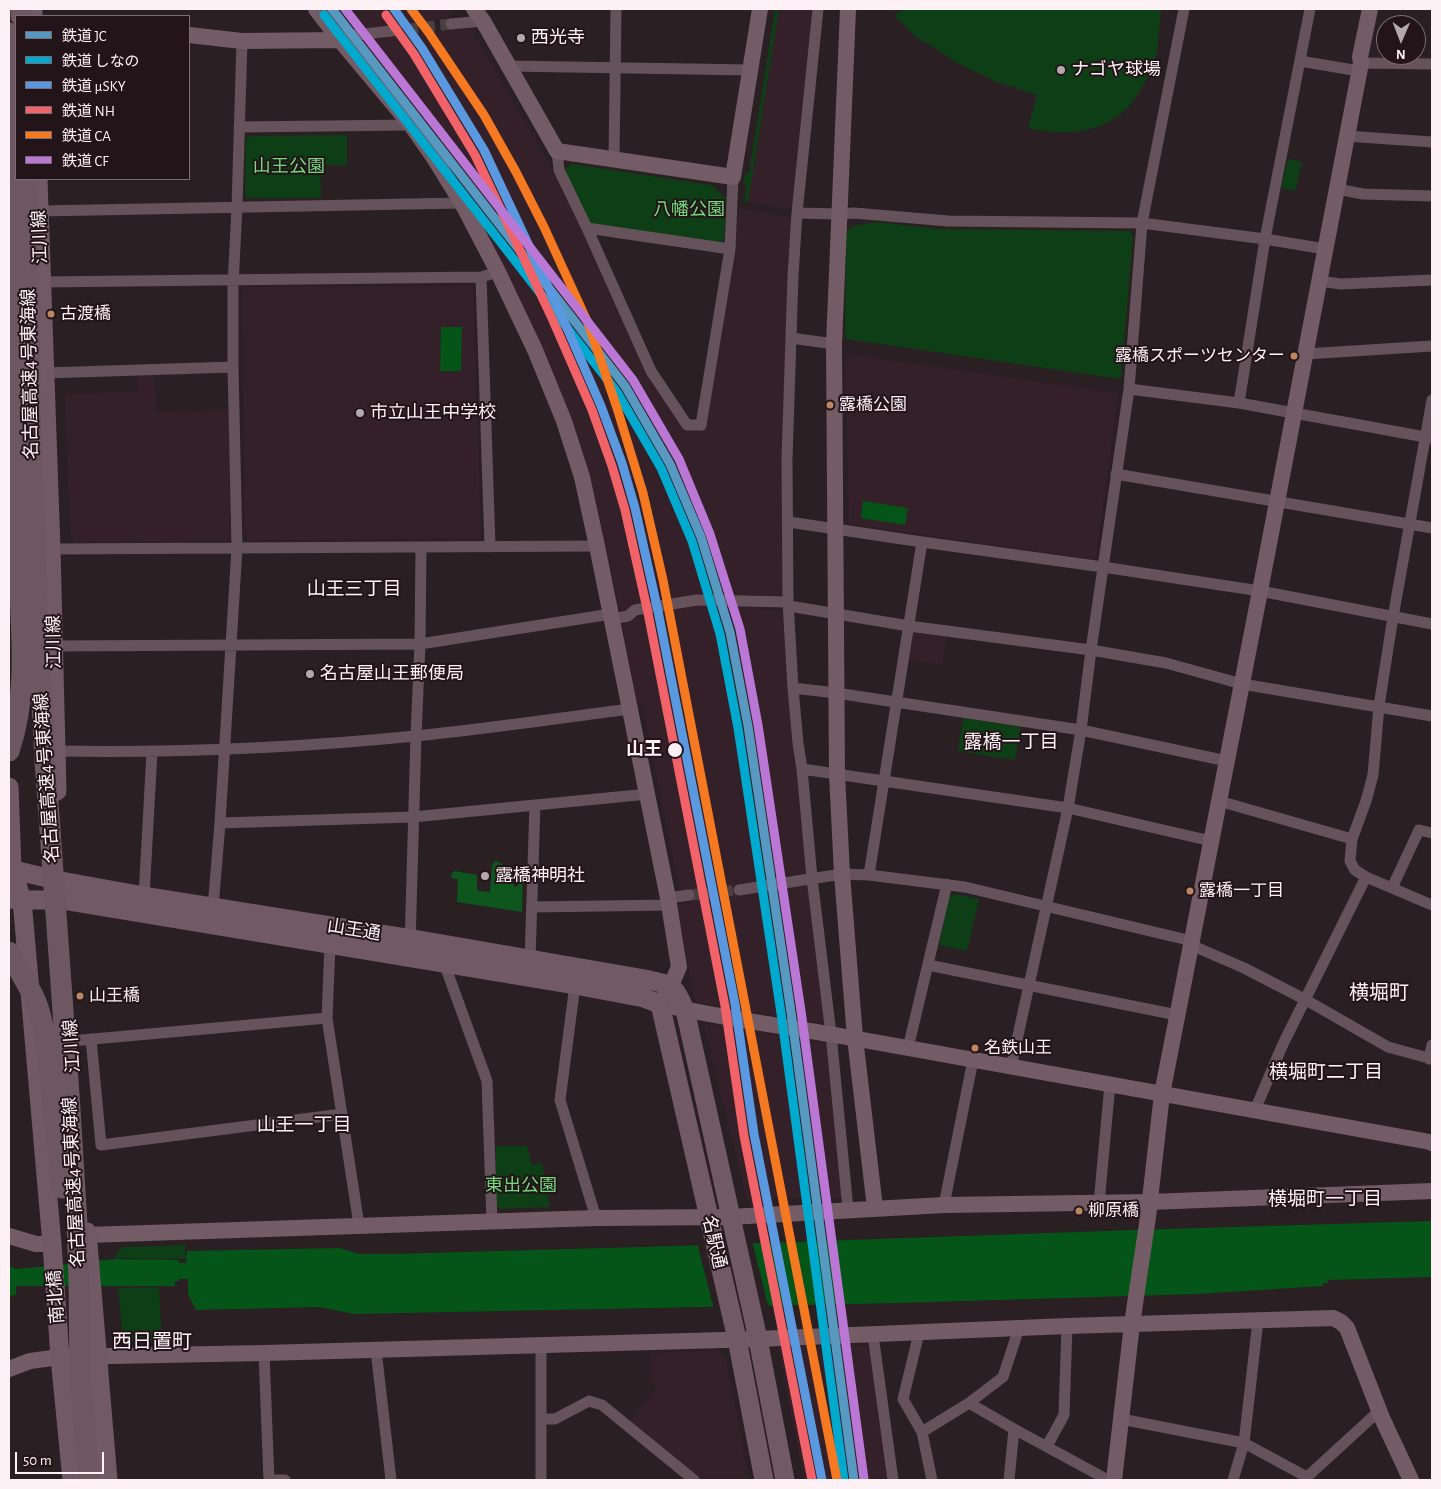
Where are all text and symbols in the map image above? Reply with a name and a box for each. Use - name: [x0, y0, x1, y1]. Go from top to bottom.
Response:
- legend: [15, 15, 190, 180]
- north arrow: [1376, 15, 1426, 65]
- place label: 西光寺: [531, 27, 585, 49]
- text: 鉄道 JC: [62, 29, 107, 44]
- marker: 西光寺: [515, 32, 527, 44]
- text: N: [1396, 47, 1406, 61]
- text: 鉄道 しなの: [62, 54, 139, 69]
- place label: ナゴヤ球場: [1071, 59, 1161, 81]
- marker: ナゴヤ球場: [1055, 64, 1067, 76]
- text: 鉄道 μSKY: [62, 79, 126, 94]
- text: 鉄道 NH: [62, 104, 115, 119]
- text: 鉄道 CA: [62, 129, 111, 144]
- text: 鉄道 CF: [62, 154, 109, 169]
- park label: 山王公園: [253, 156, 325, 178]
- park label: 八幡公園: [653, 199, 725, 221]
- street label: 江川線: [28, 210, 52, 264]
- street label: 名古屋高速4号東海線: [18, 288, 42, 460]
- place label: 古渡橋: [60, 304, 111, 324]
- marker: 古渡橋: [46, 309, 56, 319]
- place label: 露橋スポーツセンター: [1115, 346, 1285, 366]
- marker: 露橋スポーツセンター: [1289, 351, 1299, 361]
- place label: 露橋公園: [839, 395, 907, 415]
- marker: 露橋公園: [825, 400, 835, 410]
- place label: 市立山王中学校: [370, 402, 496, 424]
- marker: 市立山王中学校: [354, 407, 366, 419]
- district label: 山王三丁目: [307, 578, 401, 600]
- street label: 江川線: [43, 615, 65, 669]
- place label: 名古屋山王郵便局: [320, 663, 464, 685]
- marker: 名古屋山王郵便局: [304, 668, 316, 680]
- street label: 名古屋高速4号東海線: [30, 692, 64, 864]
- district label: 露橋一丁目: [964, 731, 1058, 753]
- place label: 山王: [626, 739, 662, 761]
- marker: 山王: [666, 741, 684, 759]
- place label: 露橋神明社: [495, 865, 585, 887]
- marker: 露橋神明社: [479, 870, 491, 882]
- place label: 露橋一丁目: [1199, 881, 1284, 901]
- marker: 露橋一丁目: [1185, 886, 1195, 896]
- street label: 山王通: [326, 915, 382, 945]
- district label: 横堀町: [1349, 981, 1409, 1005]
- place label: 山王橋: [89, 986, 140, 1006]
- marker: 山王橋: [75, 991, 85, 1001]
- street label: 江川線: [59, 1018, 85, 1074]
- place label: 名鉄山王: [984, 1038, 1052, 1058]
- marker: 名鉄山王: [970, 1043, 980, 1053]
- district label: 横堀町二丁目: [1269, 1061, 1383, 1083]
- street label: 名古屋高速4号東海線: [59, 1096, 89, 1268]
- district label: 山王一丁目: [257, 1114, 351, 1136]
- park label: 東出公園: [485, 1175, 557, 1197]
- district label: 横堀町一丁目: [1268, 1188, 1382, 1210]
- place label: 柳原橋: [1088, 1201, 1139, 1221]
- marker: 柳原橋: [1074, 1206, 1084, 1216]
- street label: 名駅通: [697, 1213, 731, 1271]
- street label: 南北橋: [43, 1269, 69, 1325]
- district label: 西日置町: [112, 1330, 192, 1354]
- scale bar: [18, 1442, 106, 1474]
- text: 50 m: [23, 1453, 52, 1468]

